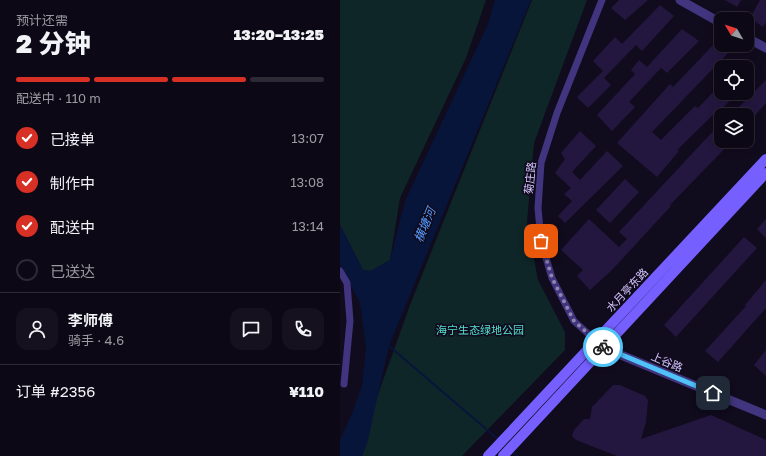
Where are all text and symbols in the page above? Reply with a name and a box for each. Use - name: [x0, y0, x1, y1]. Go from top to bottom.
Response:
- text: 预计还需: [16, 12, 68, 28]
- north arrow: [714, 12, 754, 52]
- map controls: [714, 12, 754, 148]
- text: 13:20–13:25: [233, 25, 324, 43]
- text: 2 分钟: [16, 28, 91, 59]
- button: locate: [714, 60, 754, 100]
- text: 配送中 · 110 m: [16, 90, 101, 106]
- button: layers: [714, 108, 754, 148]
- icon: check: [16, 127, 38, 149]
- text: 已接单: [50, 130, 95, 148]
- text: 13:07: [291, 130, 324, 146]
- street label: 菊庄路: [521, 161, 538, 195]
- icon: check: [16, 171, 38, 193]
- text: 制作中: [50, 174, 95, 192]
- text: 13:08: [290, 174, 324, 190]
- water label: 横塘河: [411, 203, 439, 244]
- icon: check: [16, 215, 38, 237]
- text: 配送中: [50, 218, 95, 236]
- text: 13:14: [292, 218, 324, 234]
- pin: [524, 224, 558, 258]
- icon: bag: [530, 230, 552, 252]
- text: 已送达: [50, 262, 95, 280]
- street label: 水月亭东路: [603, 265, 650, 314]
- button: person: [16, 308, 58, 350]
- button: chat: [230, 308, 272, 350]
- button: phone: [282, 308, 324, 350]
- text: 李师傅: [68, 311, 113, 329]
- park label: 海宁生态绿地公园: [436, 323, 524, 336]
- courier: [583, 327, 623, 367]
- text: 骑手 · 4.6: [68, 332, 124, 348]
- icon: bike: [592, 336, 614, 358]
- street label: 上谷路: [649, 349, 685, 374]
- pin: [696, 376, 730, 410]
- text: 订单 #2356: [16, 382, 95, 400]
- text: ¥110: [289, 382, 324, 400]
- icon: home: [702, 382, 724, 404]

